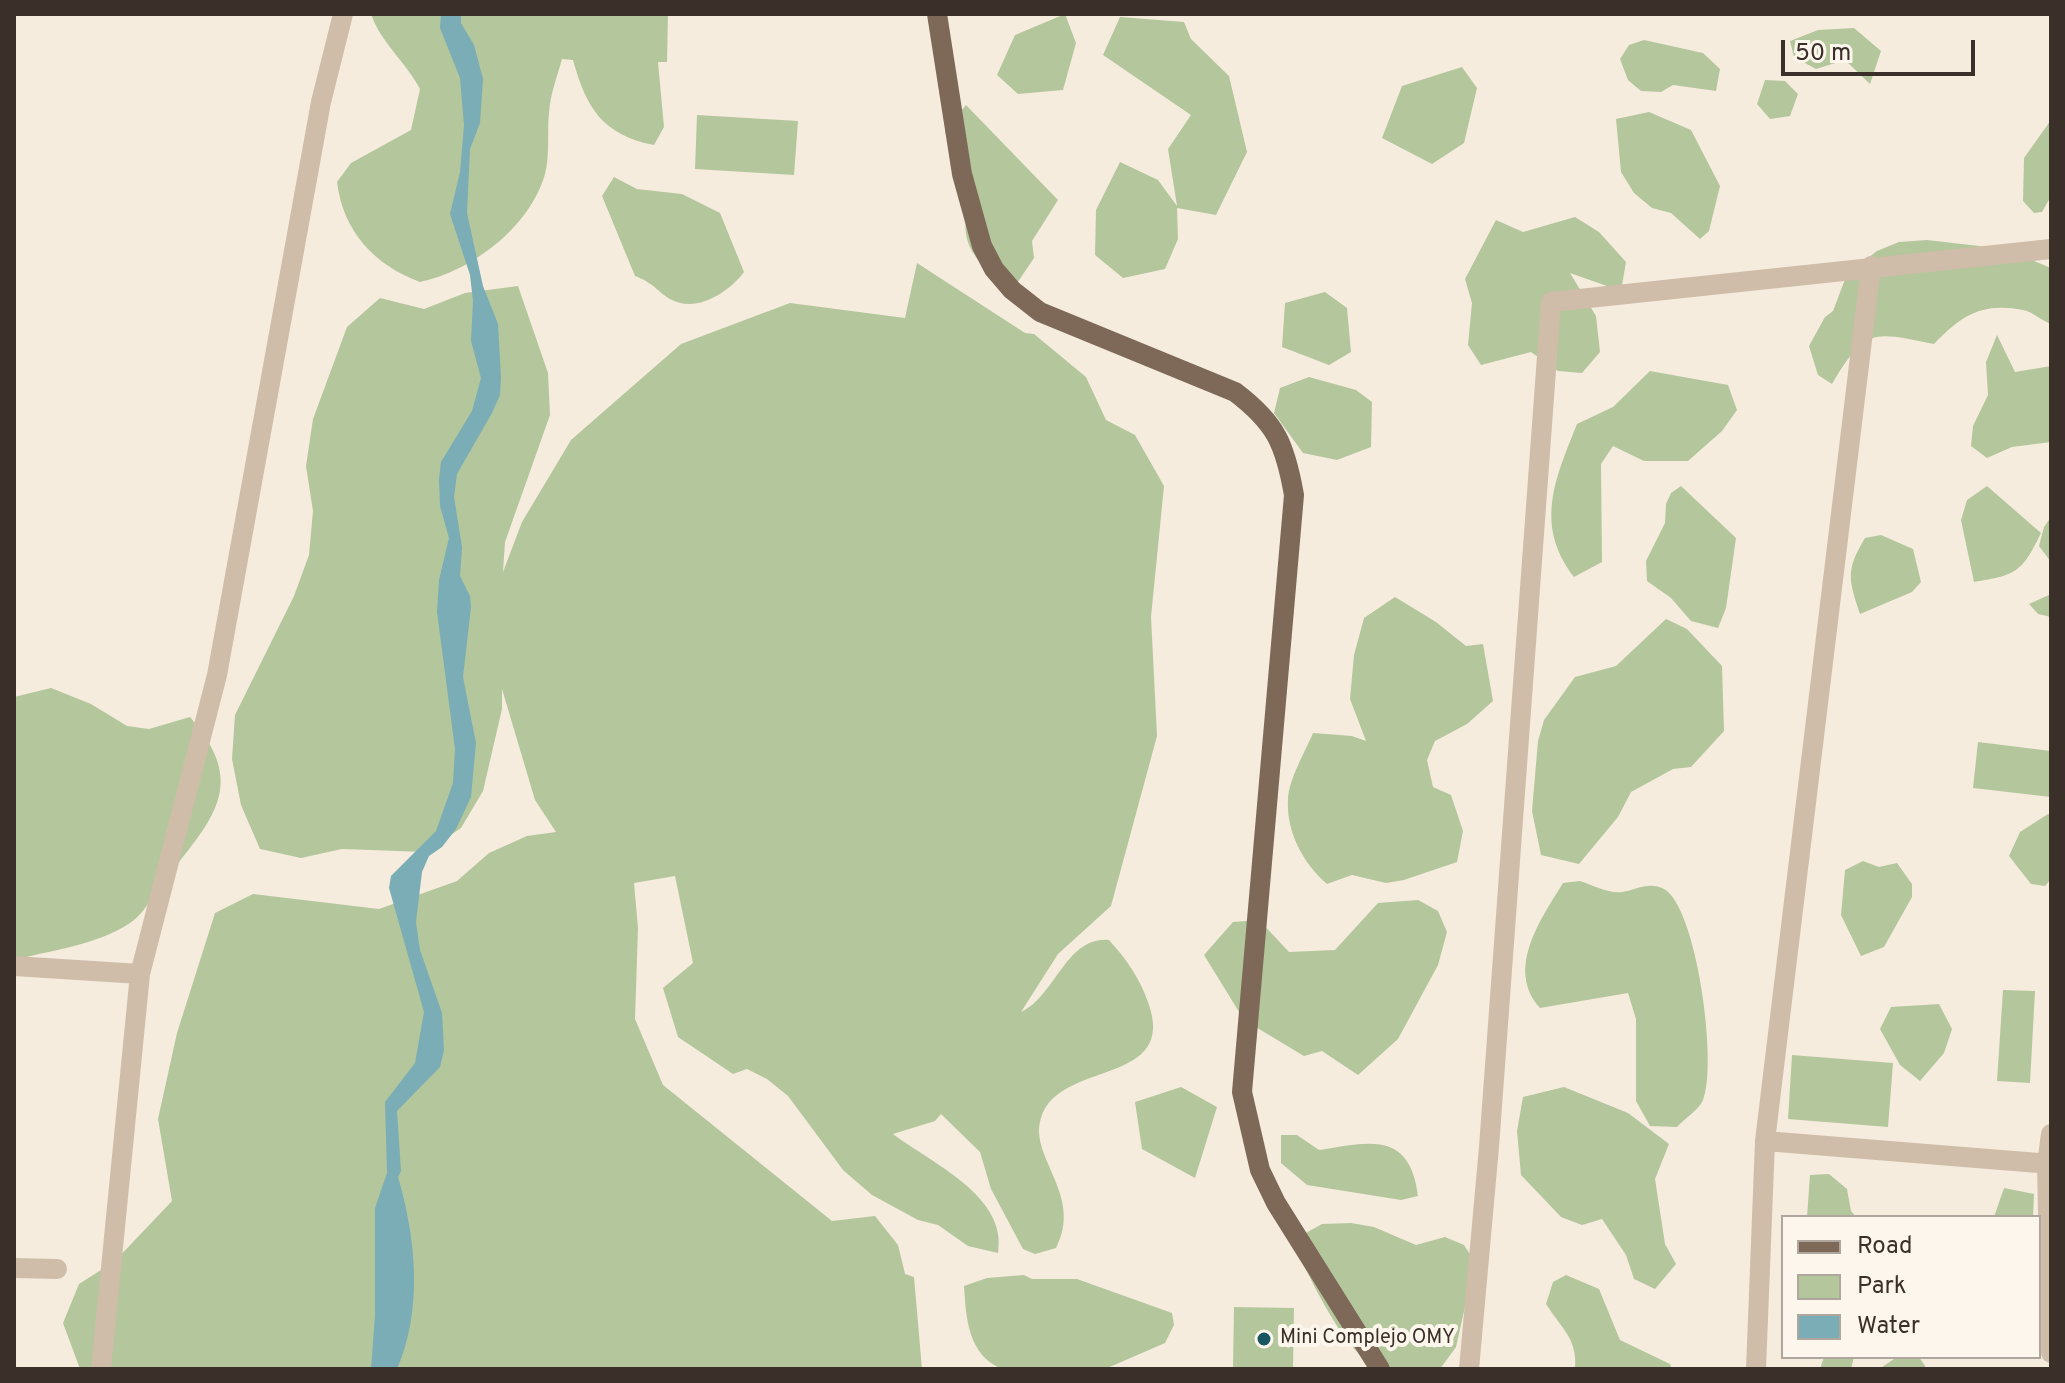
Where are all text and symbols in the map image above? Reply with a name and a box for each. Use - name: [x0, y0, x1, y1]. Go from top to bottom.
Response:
- scale bar: [1785, 24, 1979, 74]
- text: 50 m: [1795, 39, 1851, 69]
- legend: [1781, 1215, 2041, 1359]
- text: Road: [1857, 1232, 1913, 1262]
- text: Park: [1857, 1272, 1907, 1302]
- text: Water: [1857, 1312, 1920, 1342]
- place label: Mini Complejo OMY: [1280, 1327, 1455, 1351]
- marker: Mini Complejo OMY: [1255, 1330, 1273, 1348]

